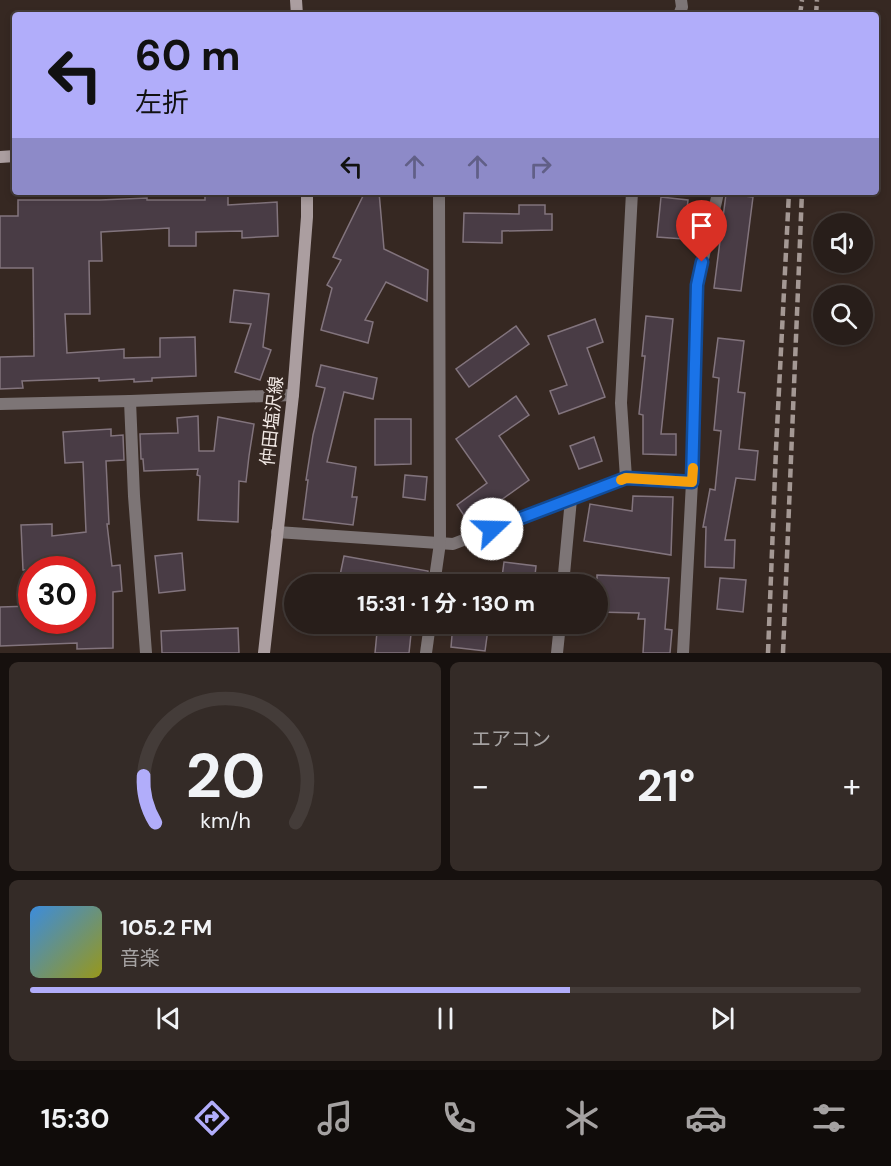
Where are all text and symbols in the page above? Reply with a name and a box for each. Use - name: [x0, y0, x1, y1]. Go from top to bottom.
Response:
- text: 60 m: [135, 28, 241, 83]
- icon: left: [36, 36, 114, 114]
- text: 左折: [135, 85, 189, 120]
- icon: left: [335, 150, 368, 183]
- icon: ahead: [398, 150, 431, 183]
- icon: ahead: [461, 150, 494, 183]
- icon: right: [524, 150, 557, 183]
- pin: [676, 200, 727, 262]
- icon: arrive: [685, 209, 718, 242]
- map controls: [813, 213, 873, 345]
- button: sound: [813, 213, 873, 273]
- button: search: [813, 285, 873, 345]
- street label: 仲田塩沢線: [255, 375, 289, 467]
- position arrow: [460, 497, 524, 561]
- speed limit sign: 30: [18, 556, 96, 634]
- text: 15:31 · 1 分 · 130 m: [357, 589, 535, 618]
- text: エアコン: [471, 726, 551, 752]
- text: 20: [185, 735, 265, 816]
- text: 21°: [637, 756, 695, 815]
- text: −: [471, 764, 489, 807]
- text: +: [843, 764, 861, 807]
- text: km/h: [200, 808, 250, 836]
- text: 105.2 FM: [120, 913, 212, 942]
- text: 音楽: [120, 945, 160, 971]
- icon: previous: [152, 1002, 185, 1035]
- icon: pause: [429, 1002, 462, 1035]
- icon: next: [706, 1002, 739, 1035]
- icon: directions: [191, 1097, 233, 1139]
- icon: music: [314, 1097, 356, 1139]
- icon: phone: [438, 1097, 480, 1139]
- icon: climate: [561, 1097, 603, 1139]
- icon: car: [685, 1097, 727, 1139]
- icon: filters: [808, 1097, 850, 1139]
- text: 15:30: [41, 1101, 110, 1136]

